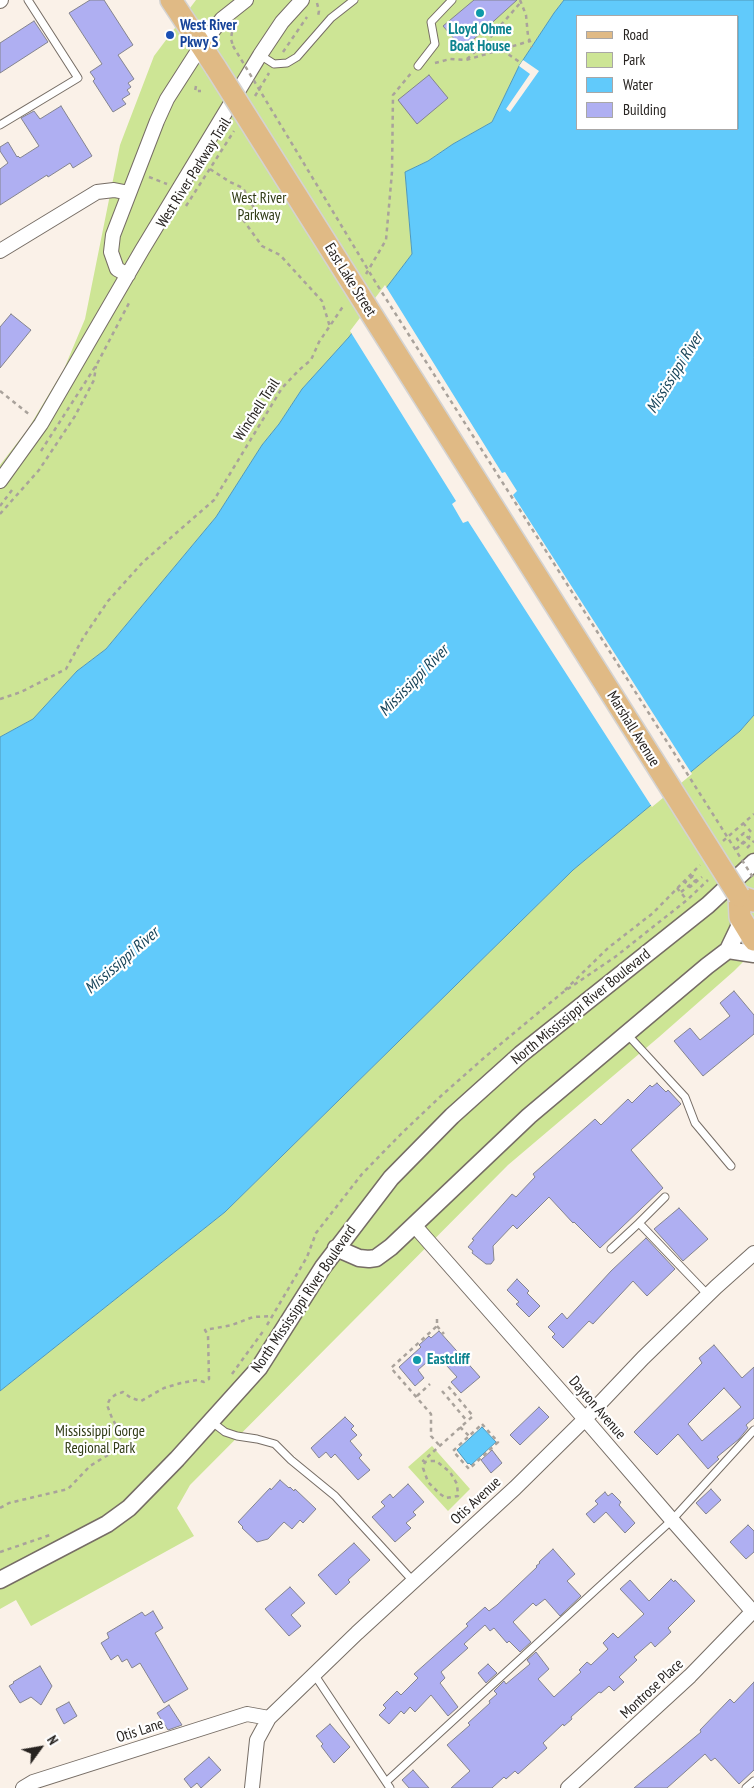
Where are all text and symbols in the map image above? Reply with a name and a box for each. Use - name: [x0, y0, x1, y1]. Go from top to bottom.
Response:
- marker: Lloyd Ohme Boat House: [474, 7, 486, 19]
- legend: [576, 15, 739, 130]
- place label: West River Pkwy S: [180, 17, 237, 52]
- place label: Lloyd Ohme Boat House: [448, 21, 512, 56]
- text: Road: [623, 25, 649, 44]
- marker: West River Pkwy S: [164, 29, 176, 41]
- text: Park: [623, 50, 645, 69]
- text: Water: [623, 75, 653, 94]
- text: Building: [623, 100, 666, 119]
- street label: West River Parkway Trail: [153, 115, 235, 231]
- park label: West River Parkway: [232, 190, 286, 225]
- street label: East Lake Street: [320, 240, 380, 320]
- water label: Mississippi River: [643, 329, 707, 417]
- street label: Winchell Trail: [230, 376, 284, 444]
- water label: Mississippi River: [375, 641, 453, 721]
- street label: Marshall Avenue: [603, 688, 663, 770]
- water label: Mississippi River: [81, 924, 163, 998]
- street label: North Mississippi River Boulevard: [508, 945, 654, 1069]
- street label: North Mississippi River Boulevard: [248, 1222, 360, 1376]
- place label: Eastcliff: [427, 1351, 470, 1369]
- marker: Eastcliff: [411, 1354, 423, 1366]
- street label: Dayton Avenue: [565, 1373, 629, 1443]
- park label: Mississippi Gorge Regional Park: [55, 1423, 145, 1458]
- street label: Otis Avenue: [447, 1473, 505, 1529]
- street label: Montrose Place: [617, 1655, 687, 1723]
- street label: Otis Lane: [114, 1715, 166, 1747]
- north arrow: [15, 1723, 65, 1773]
- text: N: [43, 1732, 62, 1748]

